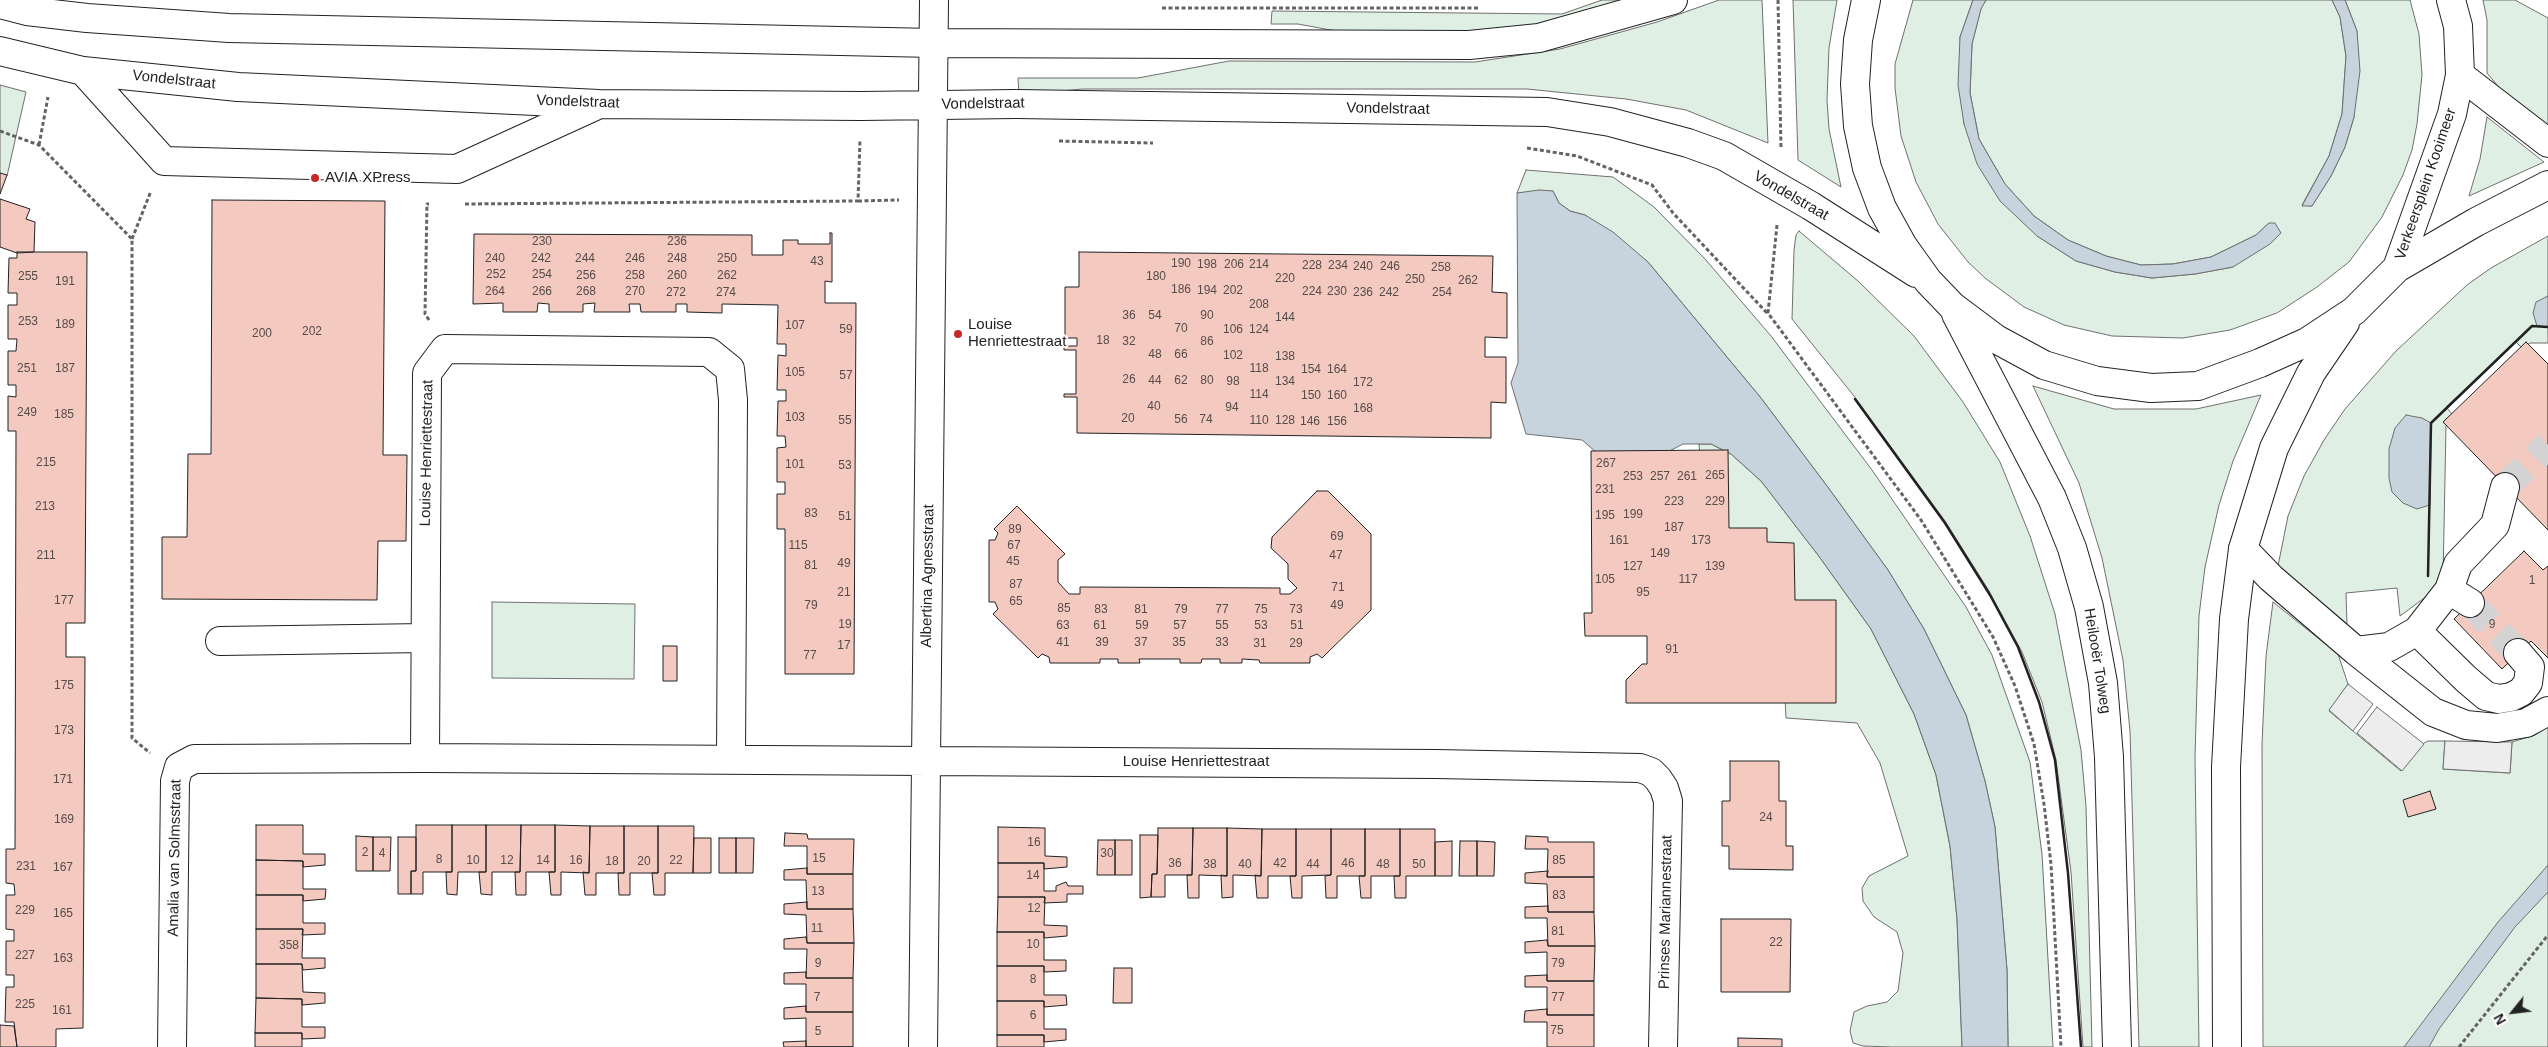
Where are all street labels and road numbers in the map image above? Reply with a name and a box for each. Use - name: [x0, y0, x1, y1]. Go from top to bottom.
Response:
- street label: Vondelstraat: [132, 67, 216, 93]
- street label: Vondelstraat: [536, 92, 620, 112]
- street label: Vondelstraat: [941, 94, 1025, 114]
- street label: Vondelstraat: [1346, 99, 1430, 119]
- street label: Verkeersplein Kooimeer: [2392, 106, 2460, 262]
- street label: Vondelstraat: [1750, 167, 1832, 225]
- street label: Louise Henriettestraat: [417, 379, 437, 527]
- street label: Albertina Agnesstraat: [918, 504, 938, 648]
- street label: Heilooër Tolweg: [2080, 607, 2114, 715]
- street label: Louise Henriettestraat: [1123, 753, 1269, 771]
- street label: Amalia van Solmsstraat: [165, 779, 185, 937]
- street label: Prinses Mariannestraat: [1656, 835, 1676, 989]

